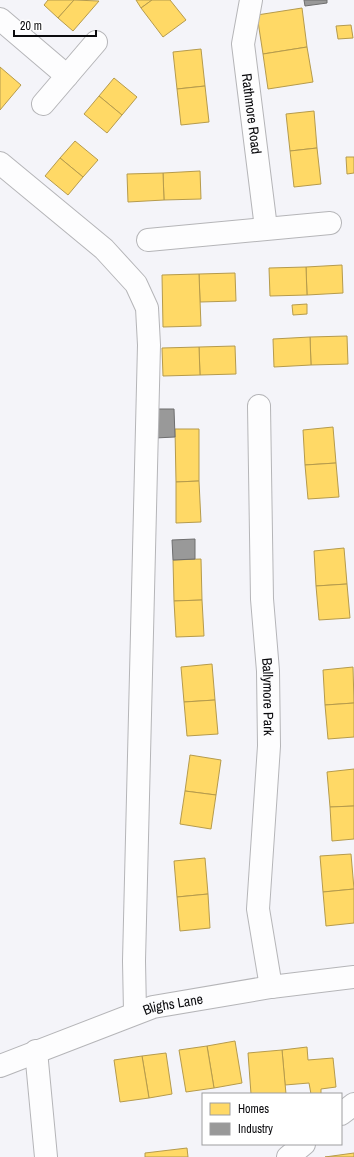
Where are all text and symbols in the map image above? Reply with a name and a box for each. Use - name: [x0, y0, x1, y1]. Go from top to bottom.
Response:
- scale bar: [14, 12, 96, 38]
- text: 20 m: [20, 18, 42, 34]
- street label: Rathmore Road: [238, 72, 266, 155]
- street label: Ballymore Park: [258, 657, 278, 736]
- street label: Blighs Lane: [140, 990, 204, 1019]
- legend: [202, 1093, 342, 1145]
- text: Homes: [238, 1101, 269, 1117]
- text: Industry: [238, 1121, 273, 1137]

